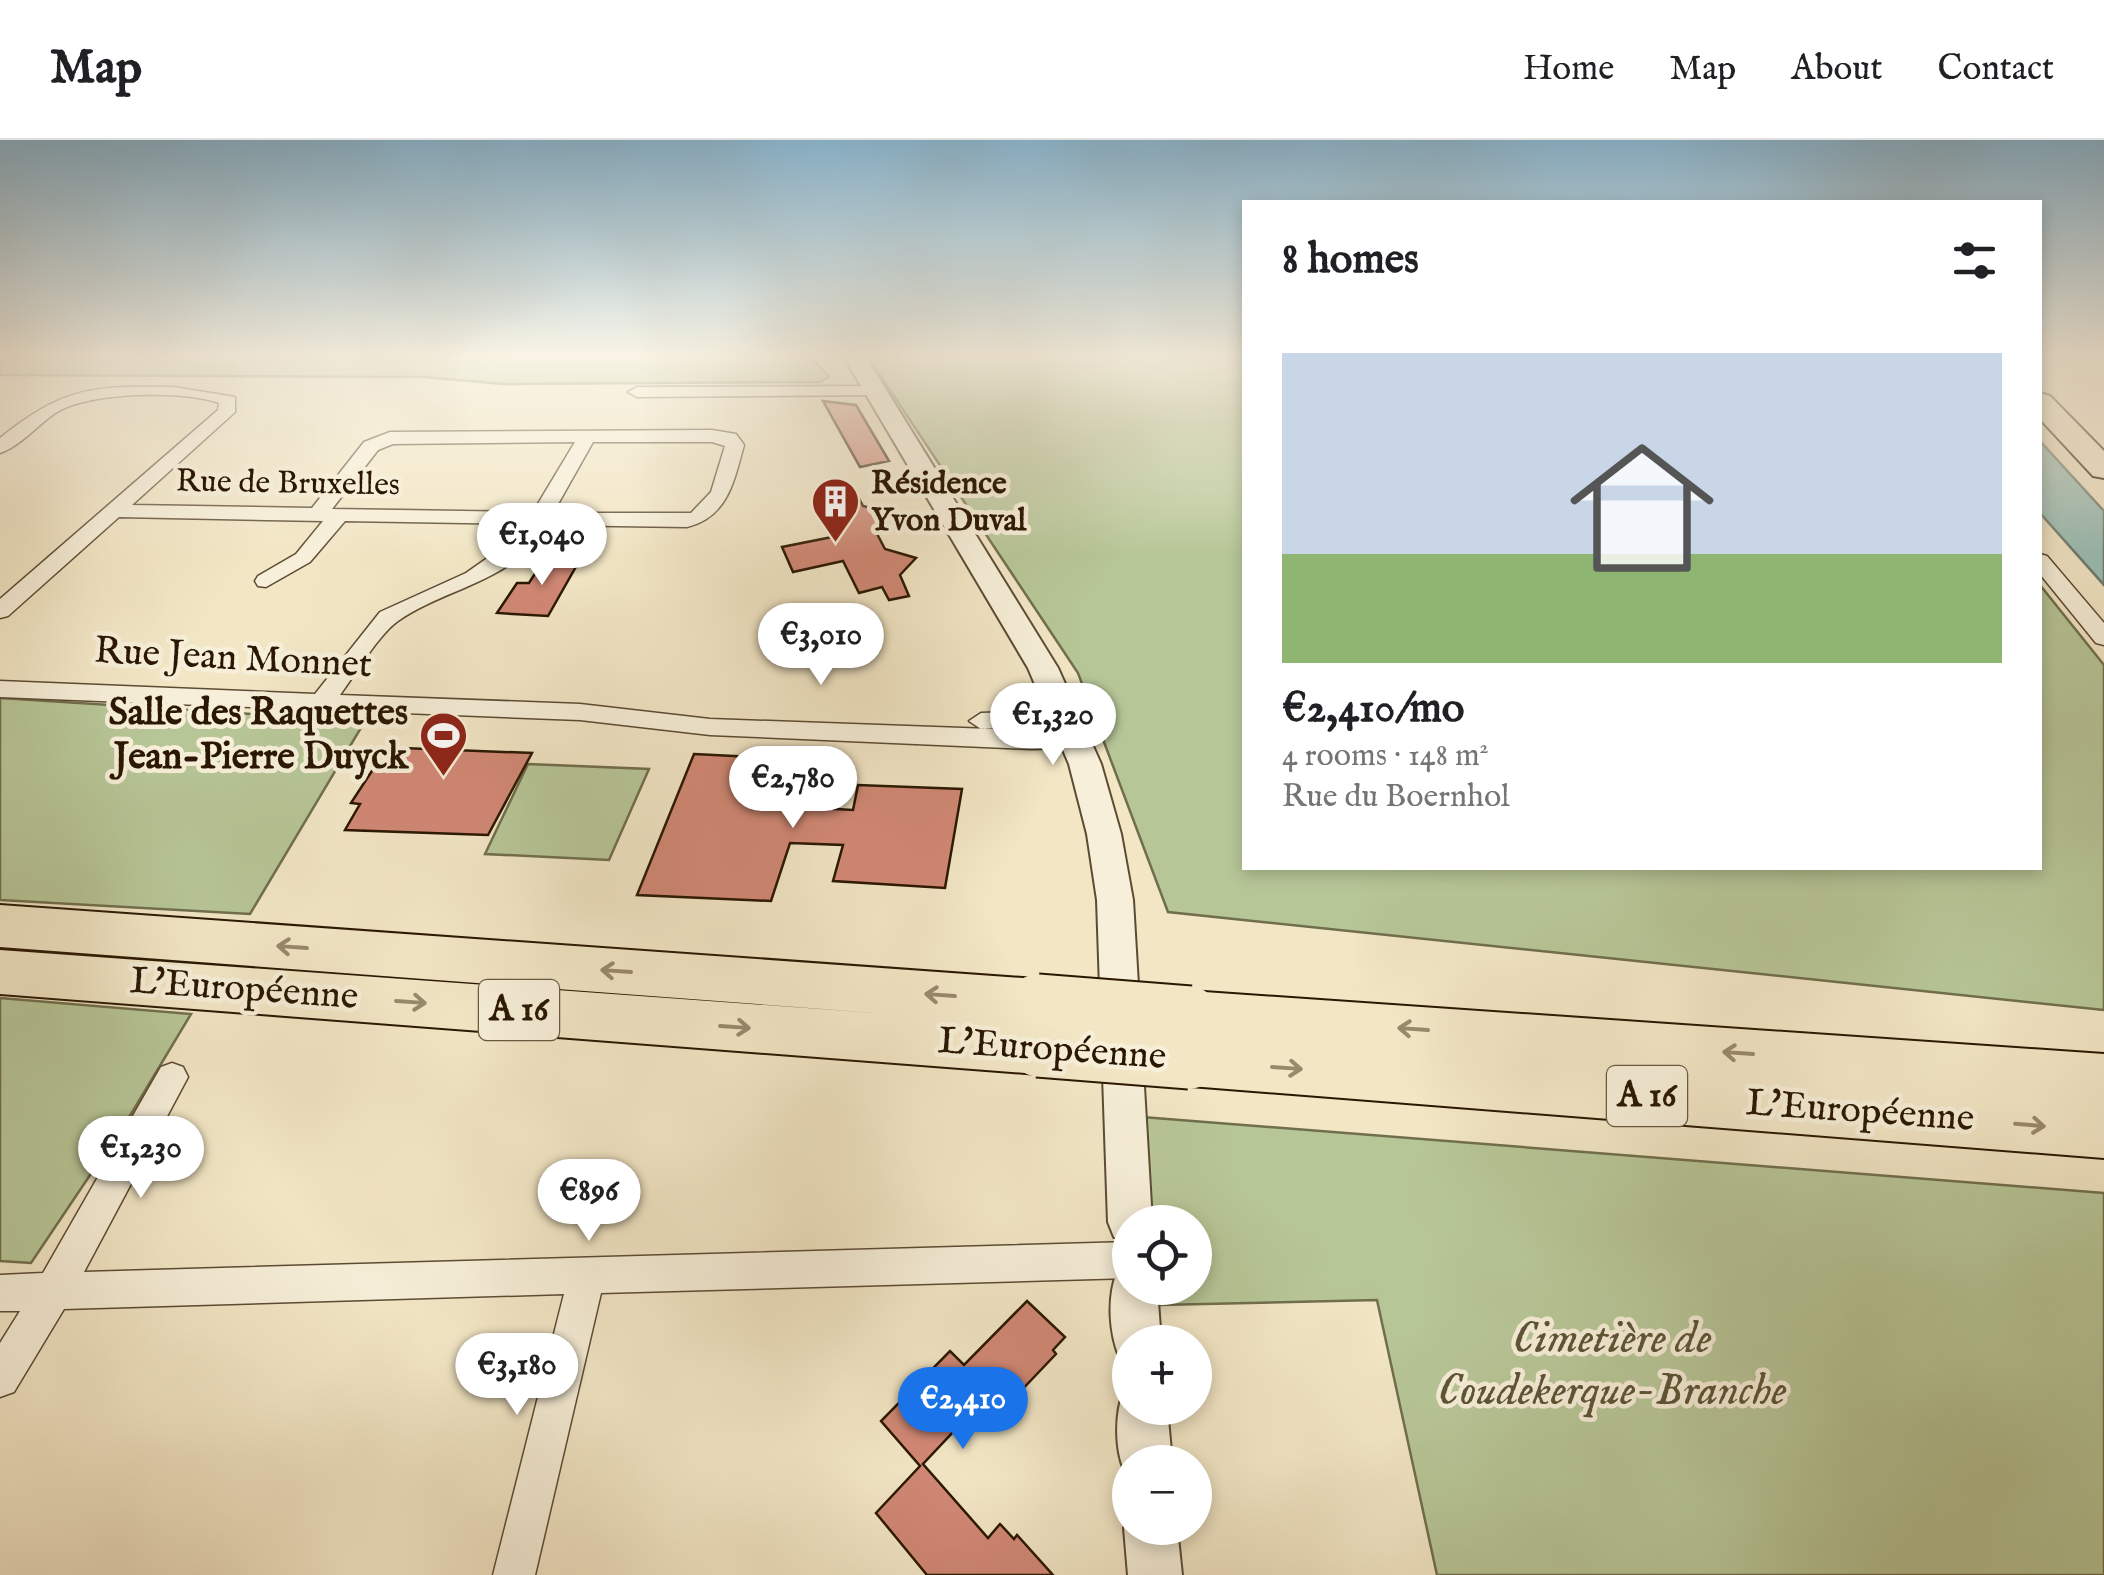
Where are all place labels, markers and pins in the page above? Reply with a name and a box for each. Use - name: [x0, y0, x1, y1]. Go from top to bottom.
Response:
- place label: Résidence Yvon Duval: [871, 464, 1027, 542]
- building icon: Résidence Yvon Duval: [810, 476, 862, 544]
- pin: €1,040: [461, 503, 623, 588]
- pin: €3,010: [740, 603, 902, 688]
- pin: €1,320: [972, 683, 1134, 768]
- place label: Salle des Raquettes Jean-Pierre Duyck: [108, 690, 410, 782]
- sports icon: Salle des Raquettes Jean-Pierre Duyck: [417, 710, 469, 778]
- pin: €2,780: [712, 746, 874, 831]
- pin: €1,230: [60, 1116, 222, 1201]
- pin: €896: [530, 1159, 648, 1244]
- pin: €3,180: [436, 1333, 598, 1418]
- pin: €2,410: [882, 1367, 1044, 1452]

